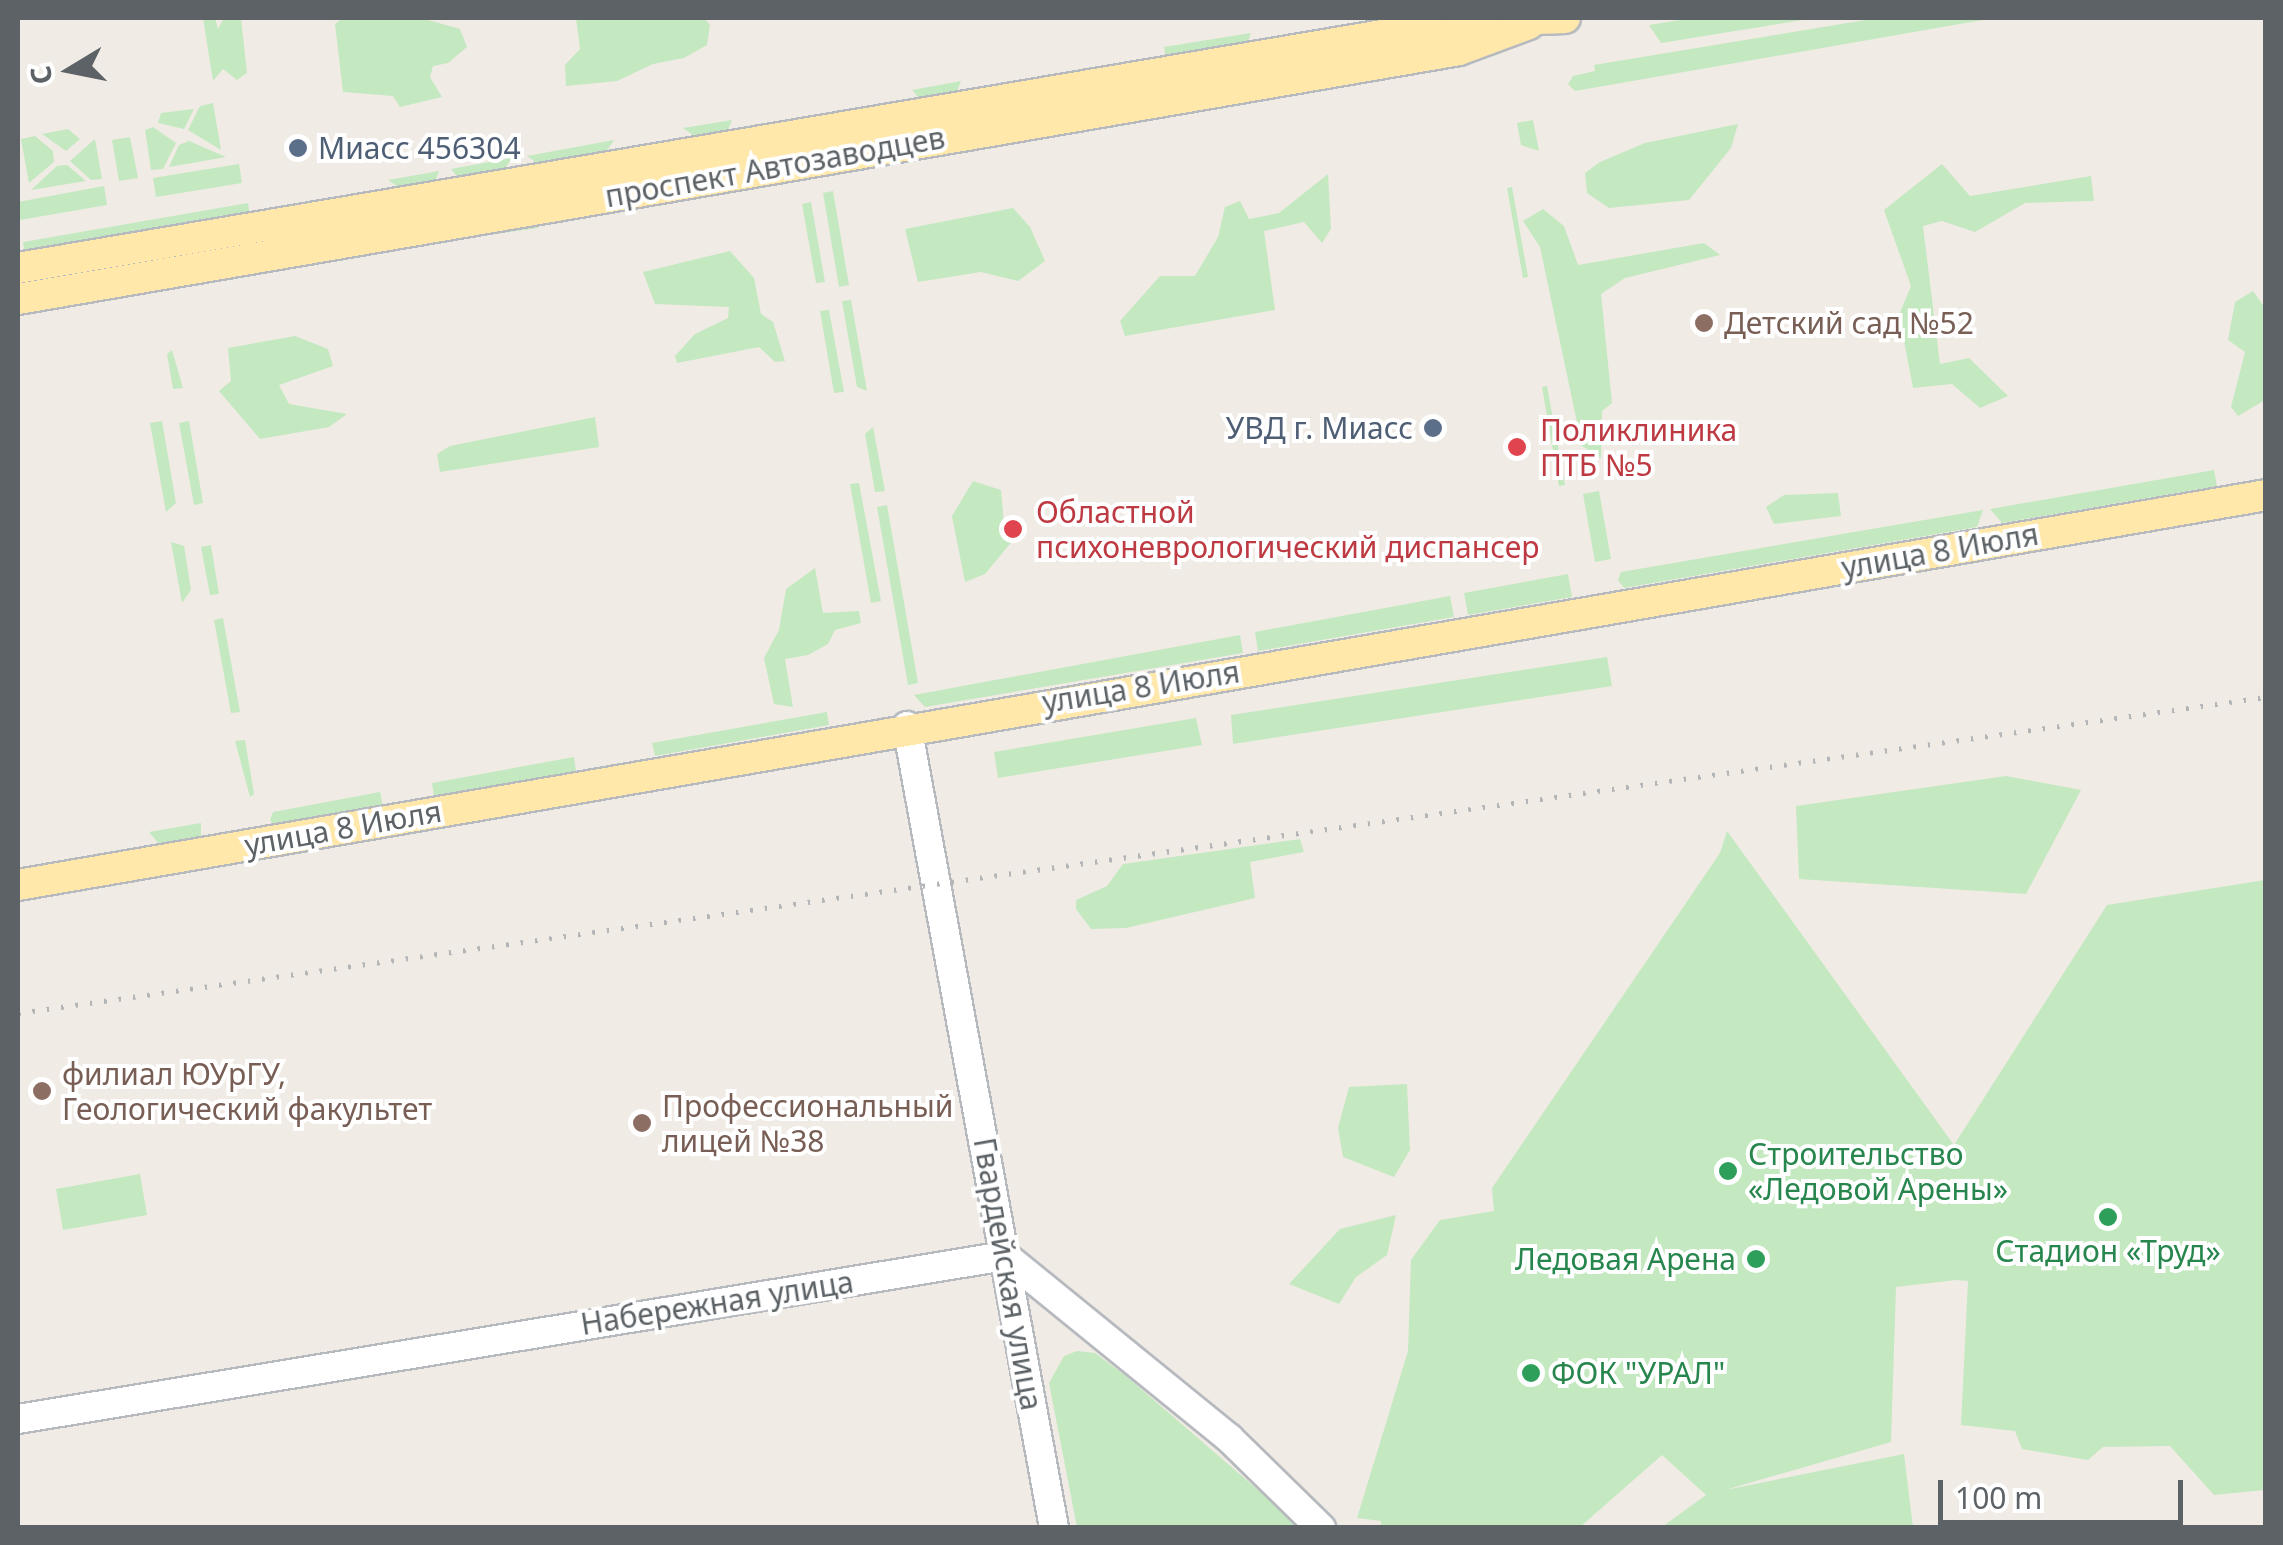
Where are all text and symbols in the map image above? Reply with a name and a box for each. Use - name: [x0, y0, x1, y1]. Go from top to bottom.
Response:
- north arrow: [20, 20, 120, 120]
- text: С: [20, 63, 61, 87]
- street label: проспект Автозаводцев: [602, 119, 948, 215]
- place label: Миасс 456304: [318, 130, 521, 166]
- marker: Миасс 456304: [287, 137, 309, 159]
- place label: Детский сад №52: [1724, 305, 1974, 341]
- marker: Детский сад №52: [1693, 312, 1715, 334]
- place label: УВД г. Миасс: [1226, 410, 1413, 446]
- place label: Поликлиника ПТБ №5: [1540, 412, 1737, 482]
- marker: УВД г. Миасс: [1422, 417, 1444, 439]
- marker: Поликлиника ПТБ №5: [1504, 434, 1530, 460]
- place label: Областной психоневрологический диспансер: [1036, 494, 1539, 564]
- marker: Областной психоневрологический диспансер: [1000, 516, 1026, 542]
- street label: улица 8 Июля: [1839, 516, 2041, 586]
- street label: улица 8 Июля: [1040, 654, 1242, 720]
- street label: улица 8 Июля: [242, 793, 444, 863]
- place label: филиал ЮУрГУ, Геологический факультет: [62, 1056, 432, 1126]
- marker: филиал ЮУрГУ, Геологический факультет: [31, 1080, 53, 1102]
- place label: Профессиональный лицей №38: [662, 1088, 953, 1158]
- marker: Профессиональный лицей №38: [631, 1112, 653, 1134]
- street label: Гвардейская улица: [966, 1135, 1050, 1413]
- place label: Строительство «Ледовой Арены»: [1748, 1136, 2008, 1206]
- marker: Строительство «Ледовой Арены»: [1717, 1160, 1739, 1182]
- marker: Стадион «Труд»: [2097, 1206, 2119, 1228]
- place label: Стадион «Труд»: [1995, 1233, 2221, 1269]
- place label: Ледовая Арена: [1515, 1241, 1736, 1277]
- marker: Ледовая Арена: [1745, 1248, 1767, 1270]
- street label: Набережная улица: [578, 1264, 856, 1342]
- place label: ФОК "УРАЛ": [1551, 1355, 1725, 1391]
- marker: ФОК "УРАЛ": [1520, 1362, 1542, 1384]
- scale bar: [1943, 1460, 2188, 1522]
- text: 100 m: [1955, 1477, 2042, 1518]

